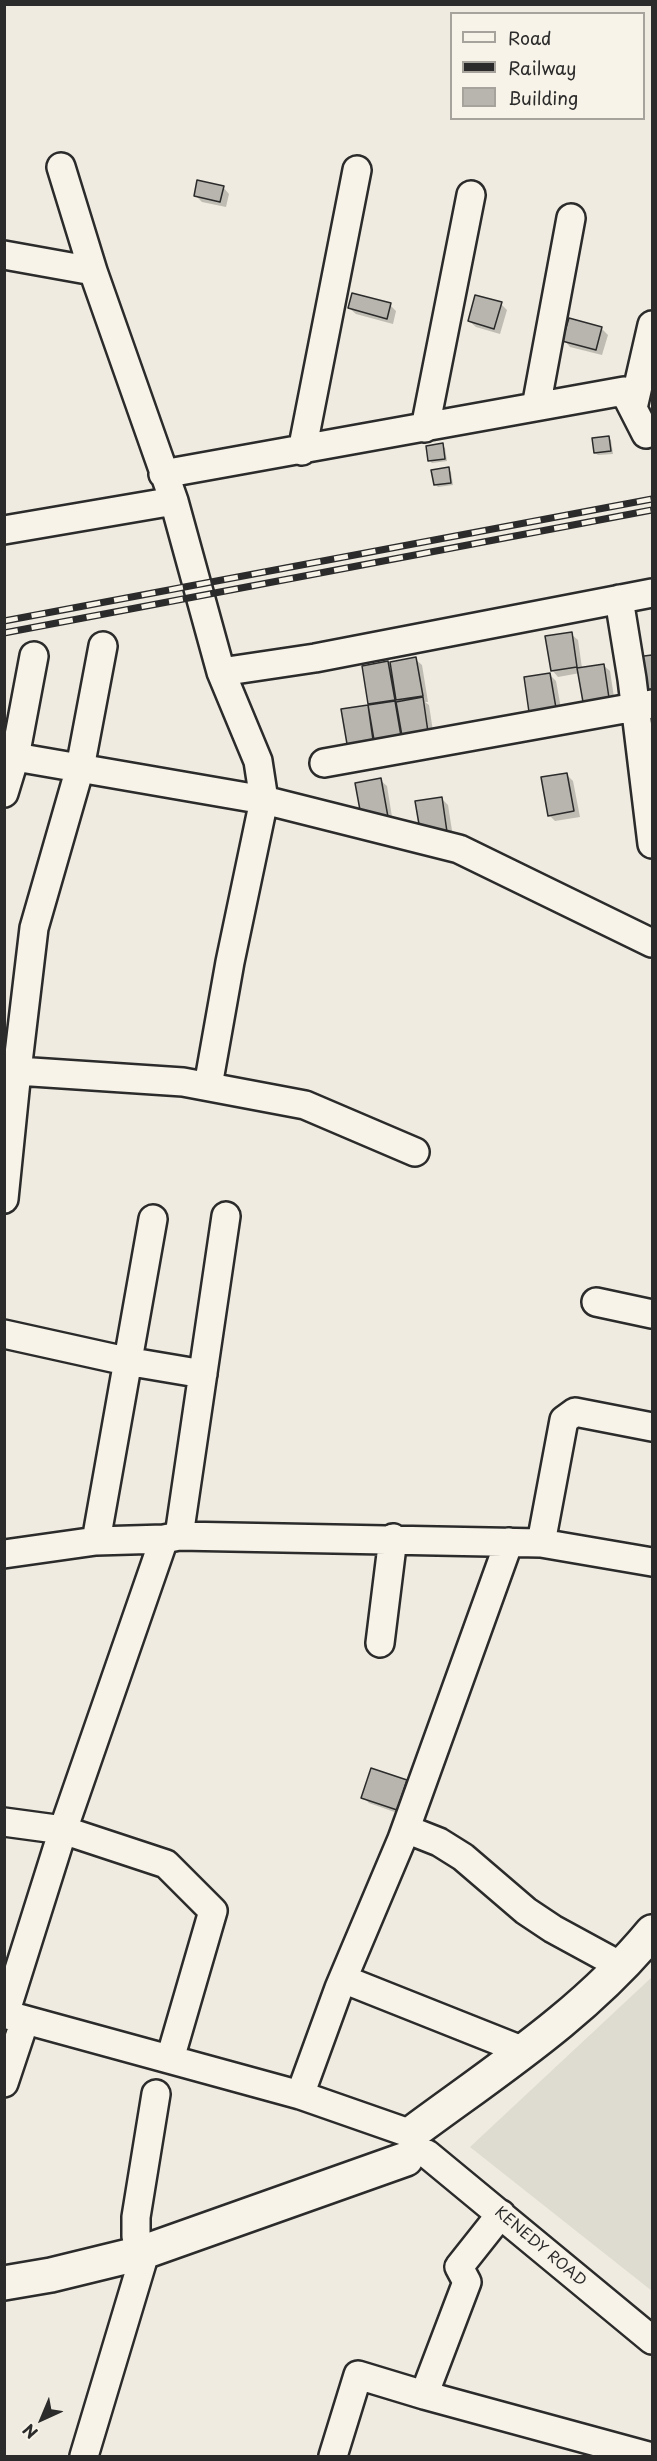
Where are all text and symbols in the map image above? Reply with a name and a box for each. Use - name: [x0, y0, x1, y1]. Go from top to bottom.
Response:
- legend: [450, 12, 645, 120]
- text: Road: [508, 24, 552, 51]
- text: Railway: [508, 54, 576, 81]
- text: Building: [508, 84, 578, 111]
- street label: KENEDY ROAD: [490, 2203, 590, 2291]
- north arrow: [12, 2389, 72, 2449]
- text: N: [17, 2419, 42, 2445]

